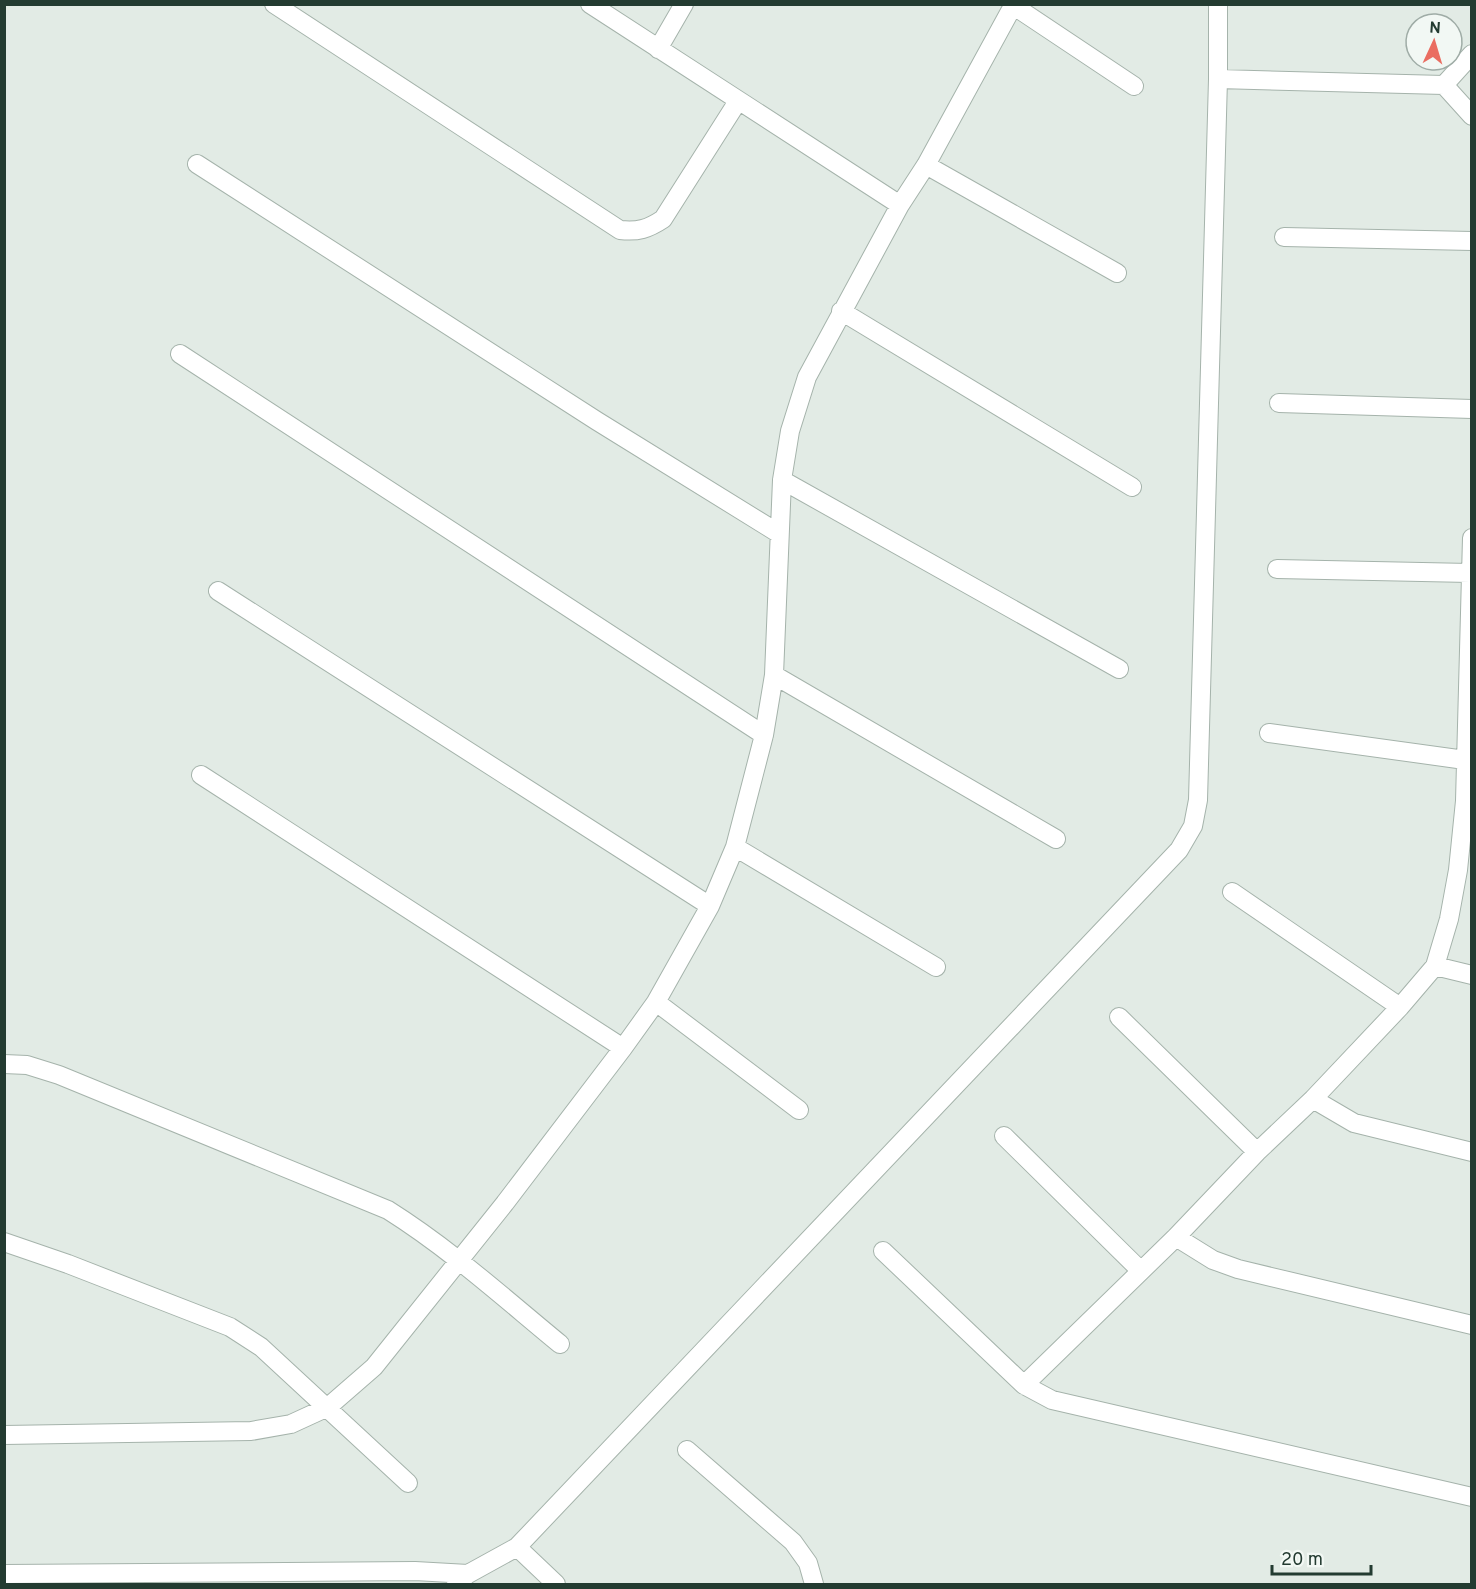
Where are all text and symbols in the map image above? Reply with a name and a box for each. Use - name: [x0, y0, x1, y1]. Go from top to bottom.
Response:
- north arrow: [1404, 12, 1464, 72]
- text: N: [1428, 19, 1441, 39]
- scale bar: [1272, 1538, 1371, 1576]
- text: 20 m: [1281, 1549, 1323, 1572]

